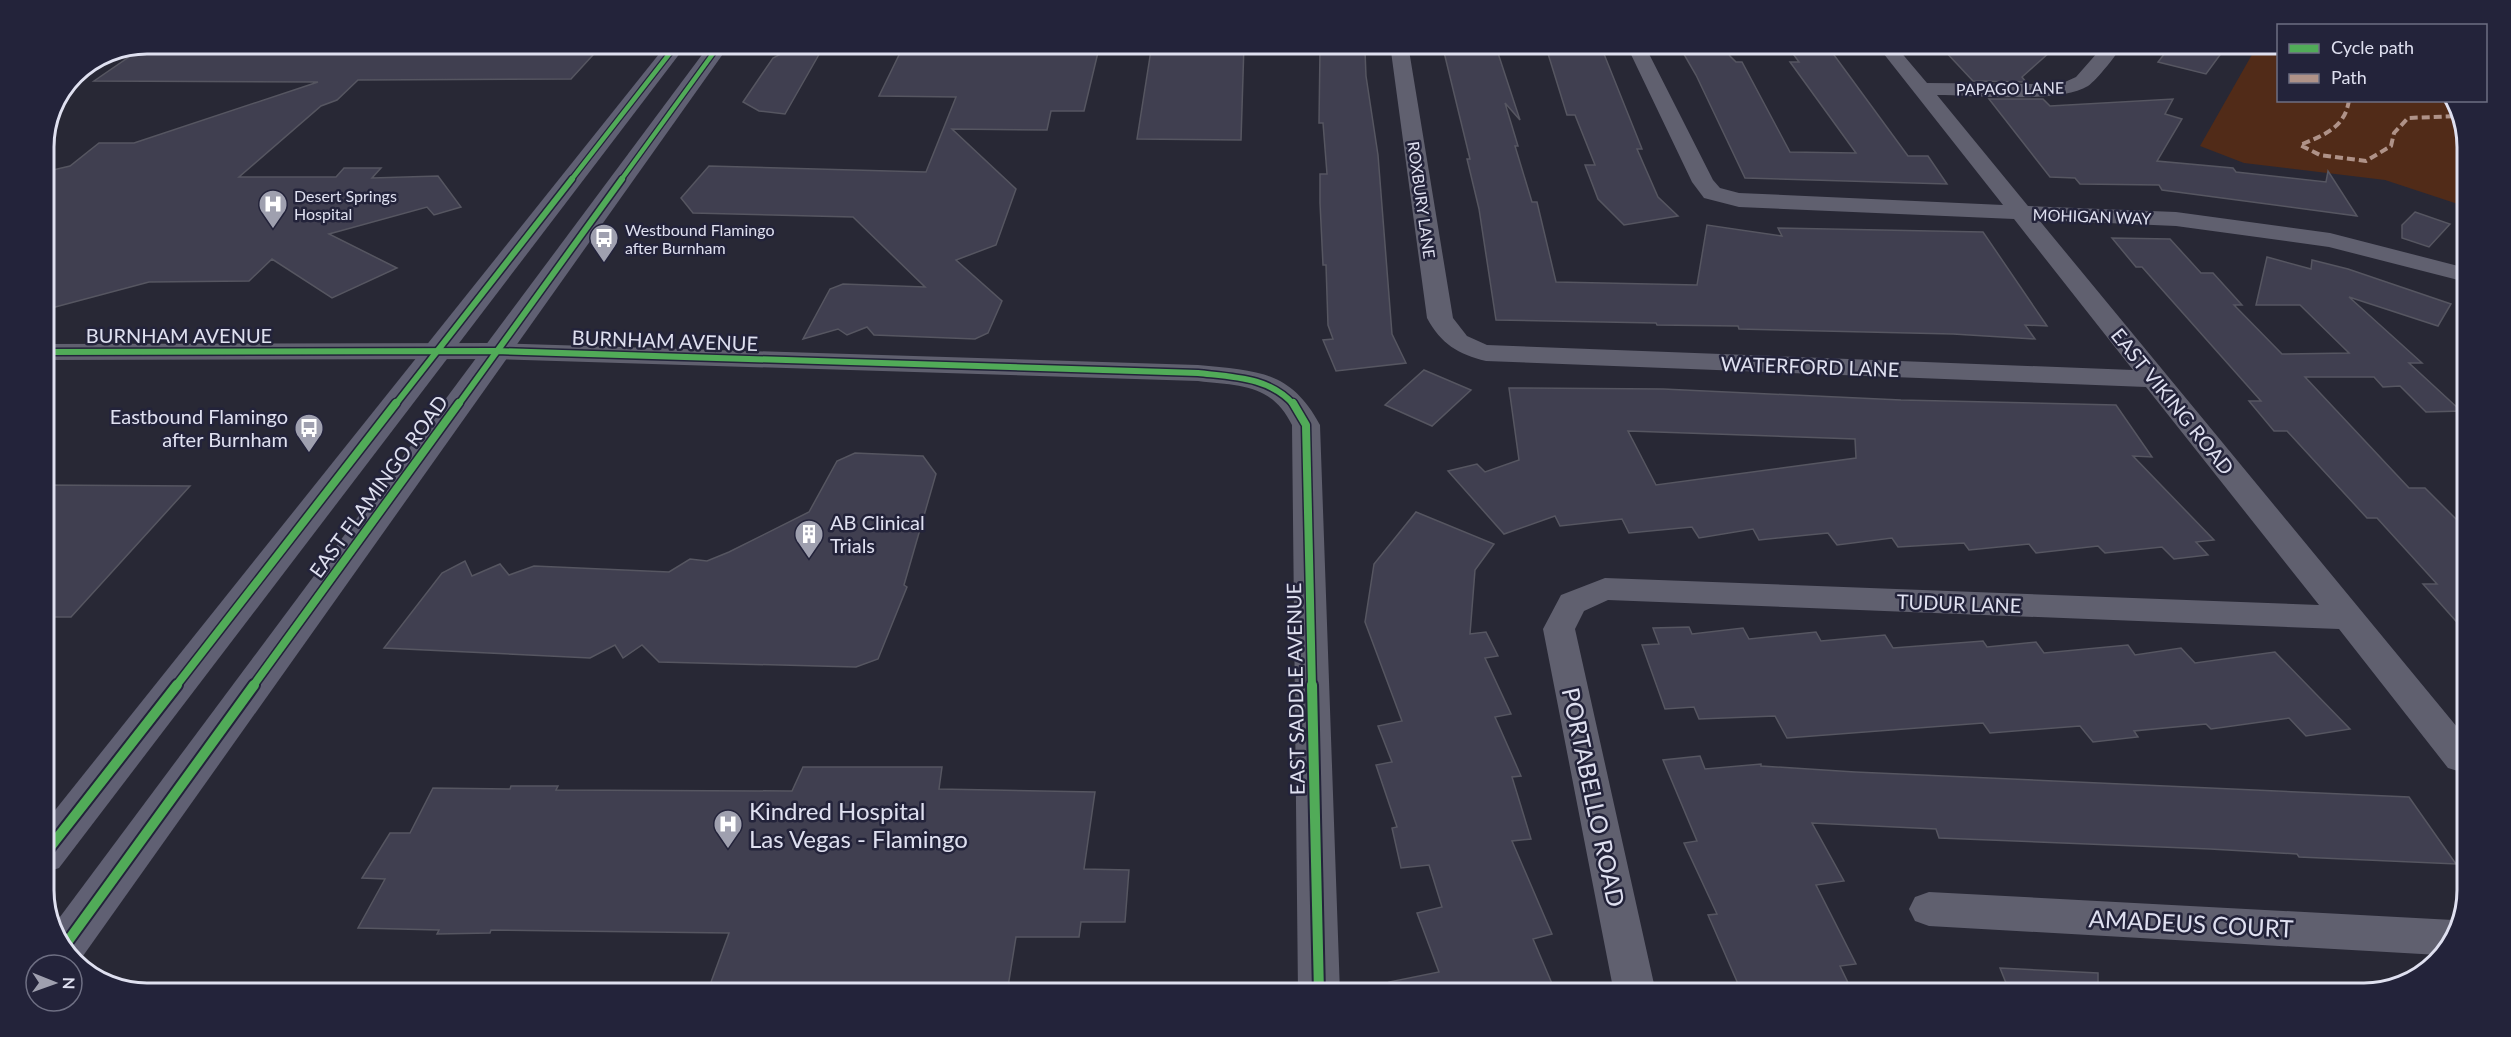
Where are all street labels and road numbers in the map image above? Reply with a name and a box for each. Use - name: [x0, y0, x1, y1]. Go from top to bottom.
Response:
- street label: PAPAGO LANE: [1956, 78, 2064, 98]
- street label: ROXBURY LANE: [1404, 140, 1440, 260]
- street label: MOHIGAN WAY: [2032, 204, 2152, 228]
- street label: BURNHAM AVENUE: [86, 323, 272, 347]
- street label: EAST VIKING ROAD: [2107, 323, 2239, 479]
- street label: BURNHAM AVENUE: [571, 325, 759, 355]
- street label: WATERFORD LANE: [1720, 351, 1900, 381]
- street label: EAST FLAMINGO ROAD: [304, 390, 452, 582]
- street label: EAST SADDLE AVENUE: [1281, 583, 1309, 795]
- street label: TUDUR LANE: [1896, 589, 2022, 617]
- street label: PORTABELLO ROAD: [1557, 685, 1631, 909]
- street label: AMADEUS COURT: [2088, 903, 2294, 943]

